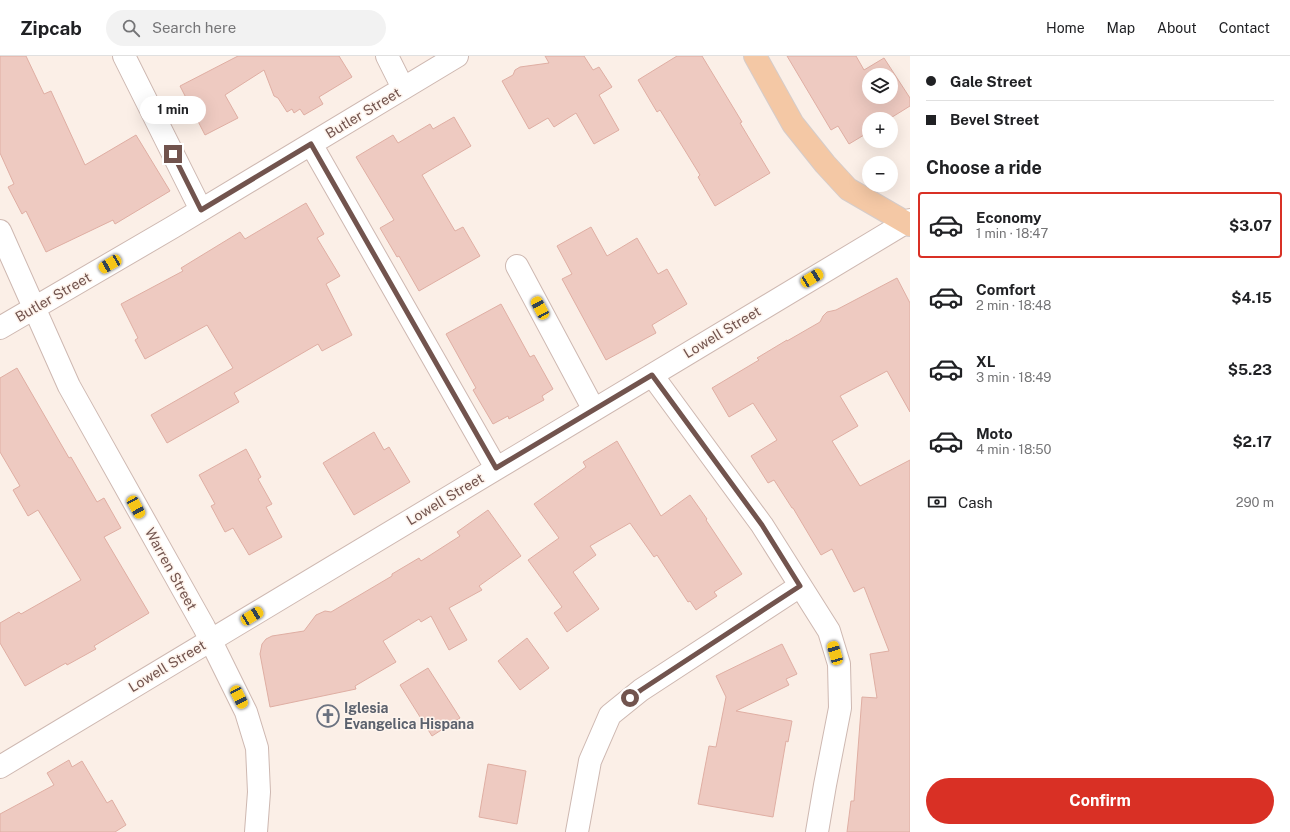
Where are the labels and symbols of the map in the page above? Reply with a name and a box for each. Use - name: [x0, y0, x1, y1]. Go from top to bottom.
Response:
- street label: Butler Street: [323, 84, 403, 142]
- callout: 1 min: [140, 96, 206, 124]
- route end: [164, 145, 182, 163]
- car: [97, 253, 123, 275]
- car: [799, 267, 825, 289]
- street label: Butler Street: [12, 269, 94, 325]
- car: [529, 295, 551, 321]
- street label: Lowell Street: [681, 303, 763, 361]
- street label: Lowell Street: [404, 470, 486, 528]
- car: [125, 494, 147, 520]
- street label: Warren Street: [142, 525, 200, 613]
- car: [239, 605, 265, 627]
- street label: Lowell Street: [126, 637, 208, 695]
- car: [826, 640, 844, 666]
- car: [228, 684, 250, 710]
- route start: [621, 689, 639, 707]
- place label: Iglesia Evangelica Hispana: [344, 700, 474, 732]
- church icon: Iglesia Evangelica Hispana: [315, 703, 341, 729]

